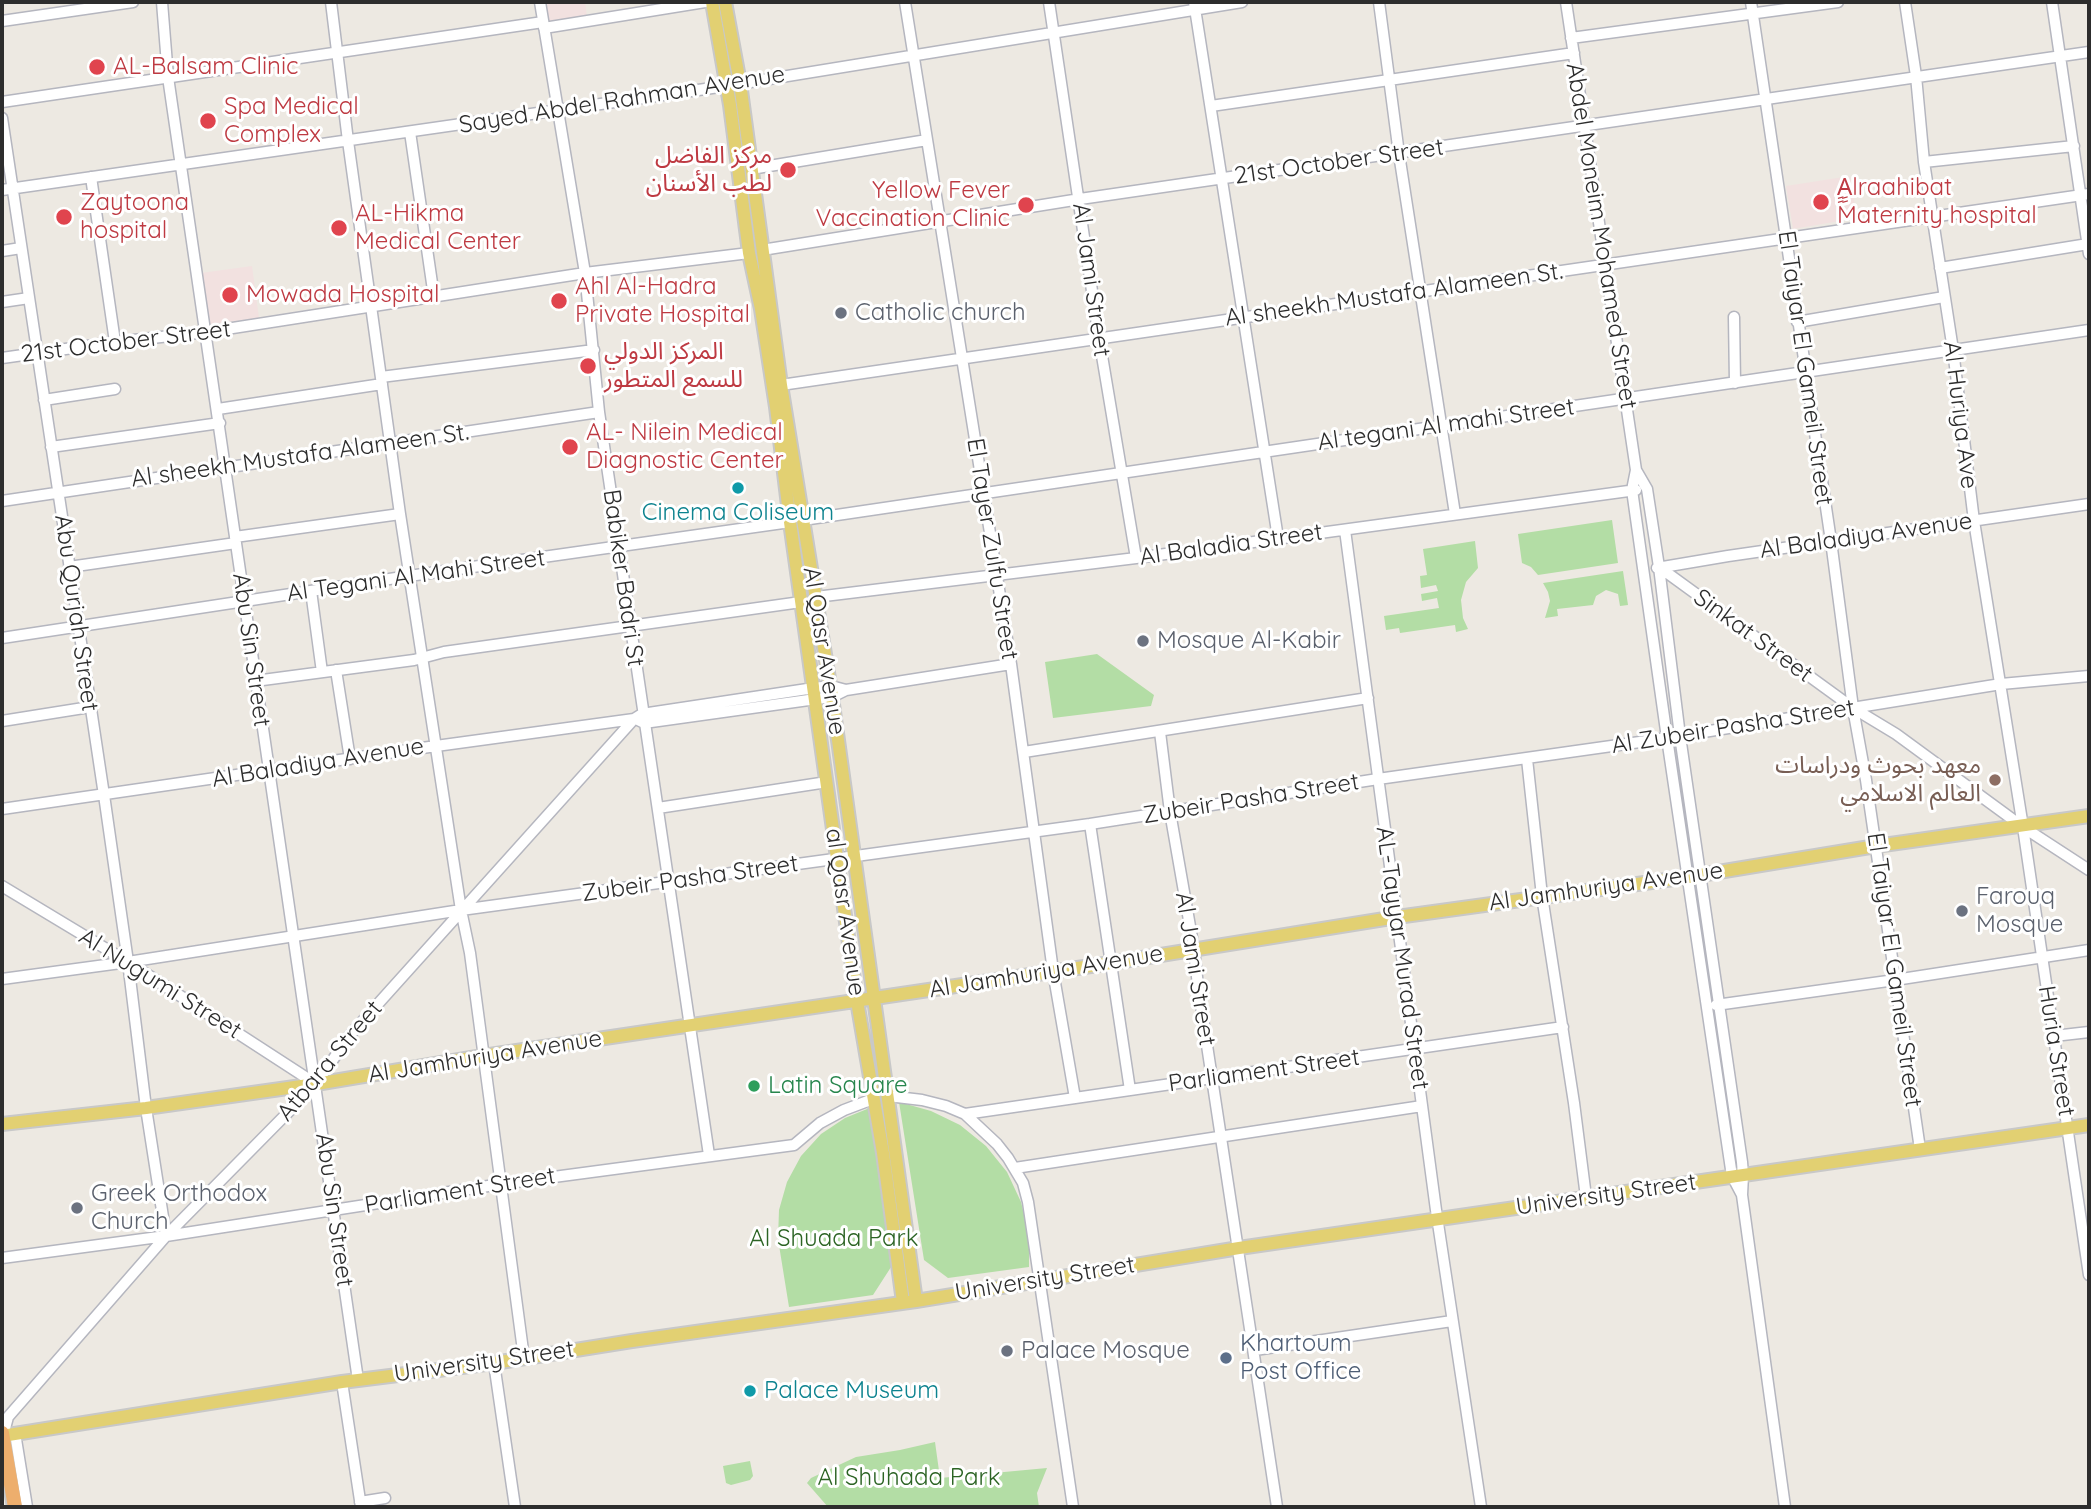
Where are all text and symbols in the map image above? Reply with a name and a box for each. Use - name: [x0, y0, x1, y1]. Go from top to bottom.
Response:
- place label: AL-Balsam Clinic: [113, 53, 299, 81]
- marker: AL-Balsam Clinic: [87, 57, 107, 77]
- street label: Sayed Abdel Rahman Avenue: [457, 60, 787, 140]
- street label: Abdel Moneim Mohamed Street: [1559, 61, 1643, 411]
- place label: Spa Medical Complex: [224, 93, 359, 149]
- marker: Spa Medical Complex: [198, 111, 218, 131]
- street label: 21st October Street: [1232, 133, 1446, 191]
- place label: مركز الفاضل لطب الأسنان: [646, 142, 772, 198]
- marker: مركز الفاضل لطب الأسنان: [778, 160, 798, 180]
- place label: ِِAِِlraahibat Maternity hospital: [1837, 174, 2037, 230]
- place label: Yellow Fever Vaccination Clinic: [815, 177, 1010, 233]
- place label: Zaytoona hospital: [80, 189, 189, 245]
- marker: ِِAِِlraahibat Maternity hospital: [1811, 192, 1831, 212]
- marker: Yellow Fever Vaccination Clinic: [1016, 195, 1036, 215]
- place label: AL-Hikma Medical Center: [355, 200, 521, 256]
- street label: Al Jami Street: [1066, 201, 1116, 359]
- marker: Zaytoona hospital: [54, 207, 74, 227]
- marker: AL-Hikma Medical Center: [329, 218, 349, 238]
- street label: El Taiyar El Gameil Street: [1771, 229, 1839, 507]
- street label: Al sheekh Mustafa Alameen St.: [1223, 257, 1565, 333]
- place label: Ahl Al-Hadra Private Hospital: [575, 273, 750, 329]
- place label: Mowada Hospital: [246, 281, 440, 309]
- marker: Mowada Hospital: [220, 285, 240, 305]
- marker: Ahl Al-Hadra Private Hospital: [549, 291, 569, 311]
- place label: Catholic church: [855, 299, 1026, 327]
- marker: Catholic church: [833, 305, 849, 321]
- street label: 21st October Street: [19, 315, 233, 369]
- place label: المركز الدولي للسمع المتطور: [604, 338, 743, 394]
- street label: Al Huriya Ave: [1937, 339, 1983, 491]
- marker: المركز الدولي للسمع المتطور: [578, 356, 598, 376]
- street label: Al tegani Al mahi Street: [1316, 393, 1576, 457]
- street label: Al sheekh Mustafa Alameen St.: [129, 418, 471, 494]
- place label: AL- Nilein Medical Diagnostic Center: [586, 419, 784, 475]
- street label: El Tayer Zulfu Street: [960, 436, 1024, 662]
- marker: AL- Nilein Medical Diagnostic Center: [560, 437, 580, 457]
- marker: Cinema Coliseum: [730, 480, 746, 496]
- street label: Babiker Badri St: [596, 487, 650, 669]
- place label: Cinema Coliseum: [642, 499, 834, 527]
- street label: Al Baladiya Avenue: [1758, 507, 1974, 565]
- street label: Abu Qurjah Street: [48, 513, 104, 713]
- street label: Al Baladia Street: [1138, 518, 1324, 572]
- street label: Al Tegani Al Mahi Street: [285, 544, 547, 608]
- street label: Al Qasr Avenue: [796, 565, 852, 737]
- street label: Abu Sin Street: [226, 571, 276, 729]
- street label: Sinkat Street: [1688, 583, 1818, 689]
- place label: Mosque Al-Kabir: [1157, 627, 1341, 655]
- marker: Mosque Al-Kabir: [1135, 633, 1151, 649]
- street label: Al Zubeir Pasha Street: [1609, 694, 1857, 760]
- street label: Al Baladiya Avenue: [210, 732, 426, 794]
- place label: معهد بحوث ودراسات العالم الاسلامي: [1775, 752, 1981, 808]
- street label: Zubeir Pasha Street: [1141, 768, 1361, 830]
- marker: معهد بحوث ودراسات العالم الاسلامي: [1987, 772, 2003, 788]
- street label: AL-Tayyar Murad Street: [1369, 824, 1435, 1092]
- street label: al Qasr Avenue: [819, 826, 871, 998]
- street label: El Taiyar El Gameil Street: [1860, 831, 1928, 1109]
- street label: Zubeir Pasha Street: [580, 850, 800, 908]
- street label: Al Jamhuriya Avenue: [1487, 856, 1725, 918]
- place label: Farouq Mosque: [1976, 883, 2063, 939]
- street label: Al Jami Street: [1169, 890, 1221, 1048]
- marker: Farouq Mosque: [1954, 903, 1970, 919]
- street label: Al Nugumi Street: [73, 922, 247, 1046]
- street label: Al Jamhuriya Avenue: [927, 939, 1165, 1005]
- street label: Huria Street: [2031, 984, 2081, 1118]
- street label: Atbara Street: [271, 995, 389, 1127]
- street label: Al Jamhuriya Avenue: [366, 1024, 604, 1090]
- street label: Parliament Street: [1167, 1043, 1361, 1099]
- place label: Latin Square: [768, 1072, 908, 1100]
- marker: Latin Square: [746, 1078, 762, 1094]
- street label: Abu Sin Street: [309, 1131, 359, 1289]
- street label: Parliament Street: [363, 1162, 557, 1220]
- street label: University Street: [1514, 1168, 1698, 1222]
- place label: Greek Orthodox Church: [91, 1180, 267, 1236]
- marker: Greek Orthodox Church: [69, 1200, 85, 1216]
- park label: Al Shuada Park: [749, 1225, 919, 1253]
- street label: University Street: [953, 1251, 1137, 1307]
- place label: Khartoum Post Office: [1240, 1330, 1361, 1386]
- street label: University Street: [392, 1335, 576, 1389]
- place label: Palace Mosque: [1021, 1337, 1190, 1365]
- marker: Palace Mosque: [999, 1343, 1015, 1359]
- marker: Khartoum Post Office: [1218, 1350, 1234, 1366]
- place label: Palace Museum: [764, 1377, 939, 1405]
- marker: Palace Museum: [742, 1383, 758, 1399]
- park label: Al Shuhada Park: [818, 1464, 1000, 1492]

